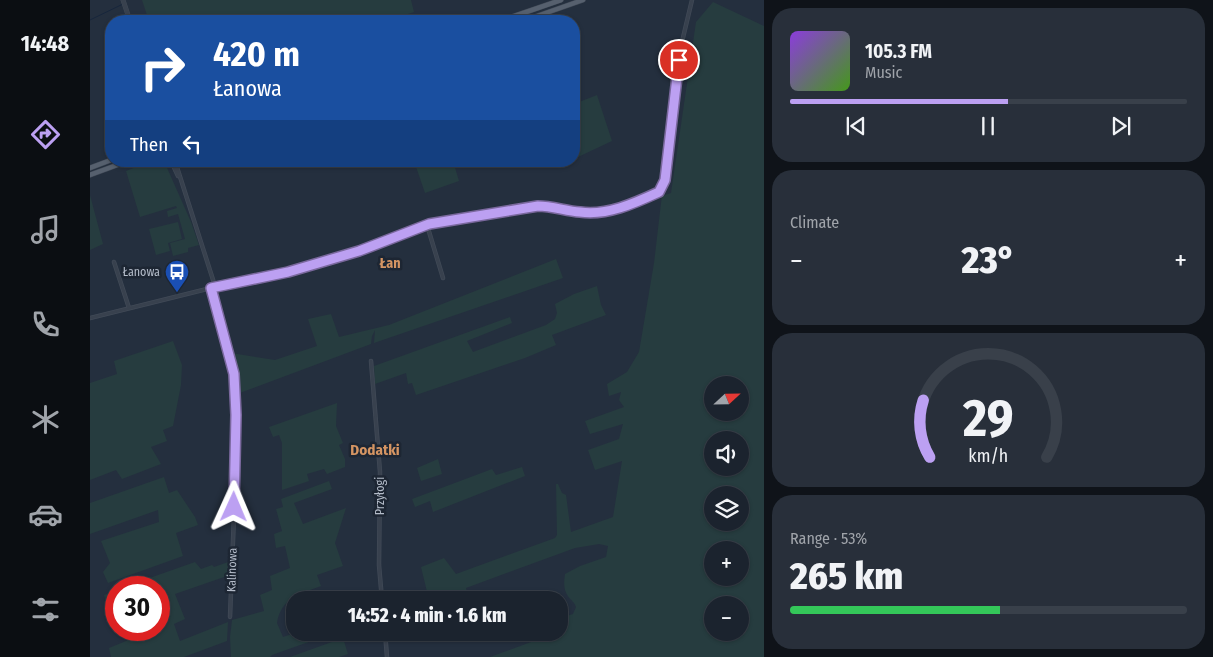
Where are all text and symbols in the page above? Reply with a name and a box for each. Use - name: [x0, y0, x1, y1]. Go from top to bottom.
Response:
- text: 14:48: [21, 30, 69, 57]
- text: 420 m: [213, 33, 300, 75]
- icon: right: [130, 35, 195, 100]
- pin: [658, 39, 700, 81]
- text: 105.3 FM: [865, 40, 932, 63]
- icon: arrive: [665, 46, 693, 74]
- text: Music: [865, 63, 902, 82]
- text: Łanowa: [213, 75, 282, 102]
- icon: previous: [842, 112, 870, 140]
- icon: pause: [974, 112, 1002, 140]
- icon: next: [1107, 112, 1135, 140]
- icon: directions: [28, 117, 63, 152]
- icon: left: [178, 130, 206, 158]
- text: Then: [130, 133, 168, 156]
- icon: music: [28, 212, 63, 247]
- text: Climate: [790, 213, 839, 232]
- text: 23°: [962, 237, 1015, 283]
- text: −: [790, 244, 803, 277]
- text: +: [1174, 244, 1187, 277]
- district label: Łan: [379, 255, 401, 272]
- bus stop icon: Łanowa: [164, 259, 190, 293]
- place label: Łanowa: [122, 265, 160, 279]
- icon: phone: [28, 307, 63, 342]
- north arrow: [704, 376, 749, 421]
- map controls: [704, 376, 749, 641]
- text: 29: [962, 387, 1014, 450]
- icon: climate: [28, 402, 63, 437]
- button: sound: [704, 431, 749, 476]
- district label: Dodatki: [350, 441, 400, 459]
- text: km/h: [969, 445, 1008, 467]
- street label: Przyłogi: [373, 477, 387, 515]
- position arrow: [207, 480, 259, 532]
- button: layers: [704, 486, 749, 531]
- icon: car: [28, 497, 63, 532]
- text: Range · 53%: [790, 529, 867, 548]
- button: +: [704, 541, 749, 586]
- street label: Kalinowa: [224, 547, 240, 592]
- text: 265 km: [790, 553, 903, 599]
- speed limit sign: 30: [105, 576, 170, 641]
- icon: filters: [28, 592, 63, 627]
- button: −: [704, 596, 749, 641]
- text: 14:52 · 4 min · 1.6 km: [348, 604, 506, 627]

